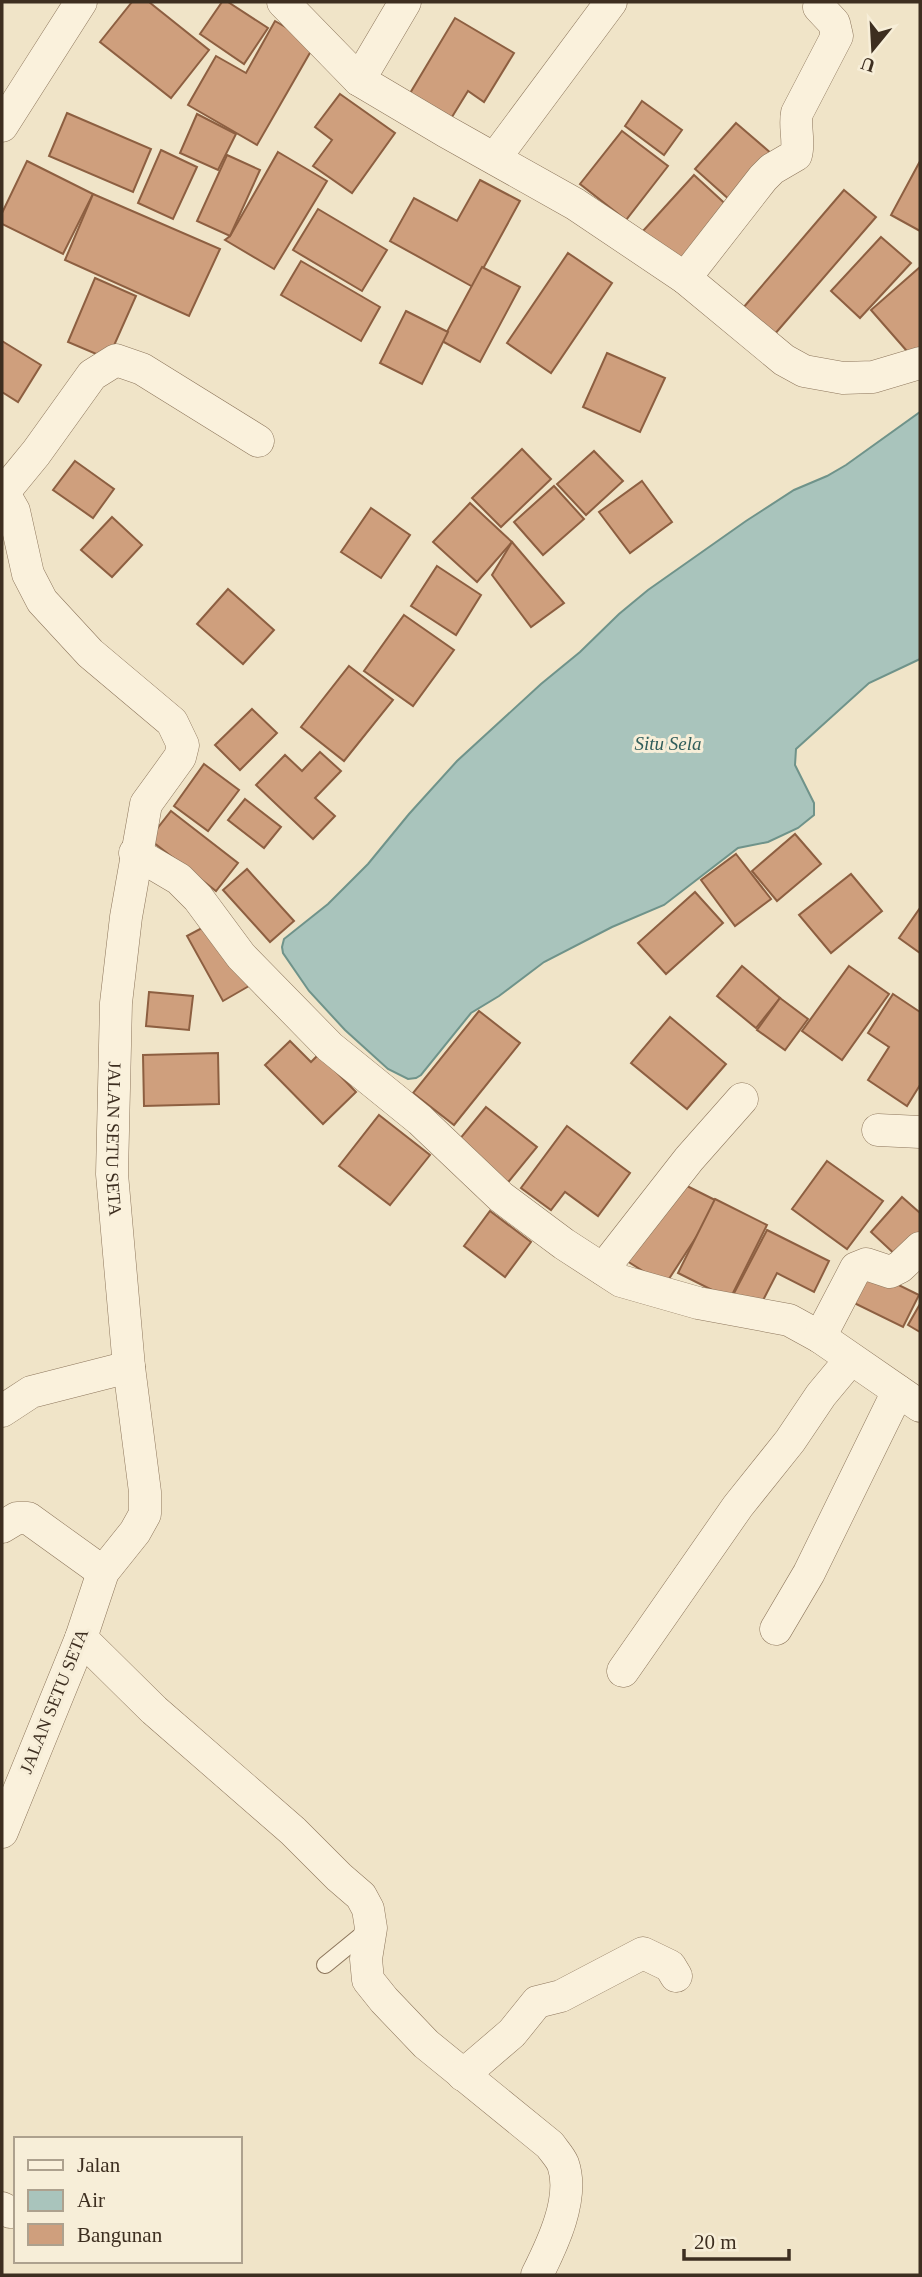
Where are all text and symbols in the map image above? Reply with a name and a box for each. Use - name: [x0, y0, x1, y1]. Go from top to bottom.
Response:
- north arrow: [838, 14, 908, 84]
- text: U: [858, 53, 878, 77]
- water label: Situ Sela: [634, 733, 702, 754]
- street label: JALAN SETU SETA: [102, 1061, 126, 1217]
- street label: JALAN SETU SETA: [16, 1626, 92, 1776]
- legend: [14, 2137, 242, 2263]
- text: Jalan: [77, 2153, 121, 2177]
- text: Air: [77, 2188, 105, 2212]
- scale bar: [684, 2218, 789, 2262]
- text: Bangunan: [77, 2223, 163, 2247]
- text: 20 m: [694, 2230, 737, 2254]

